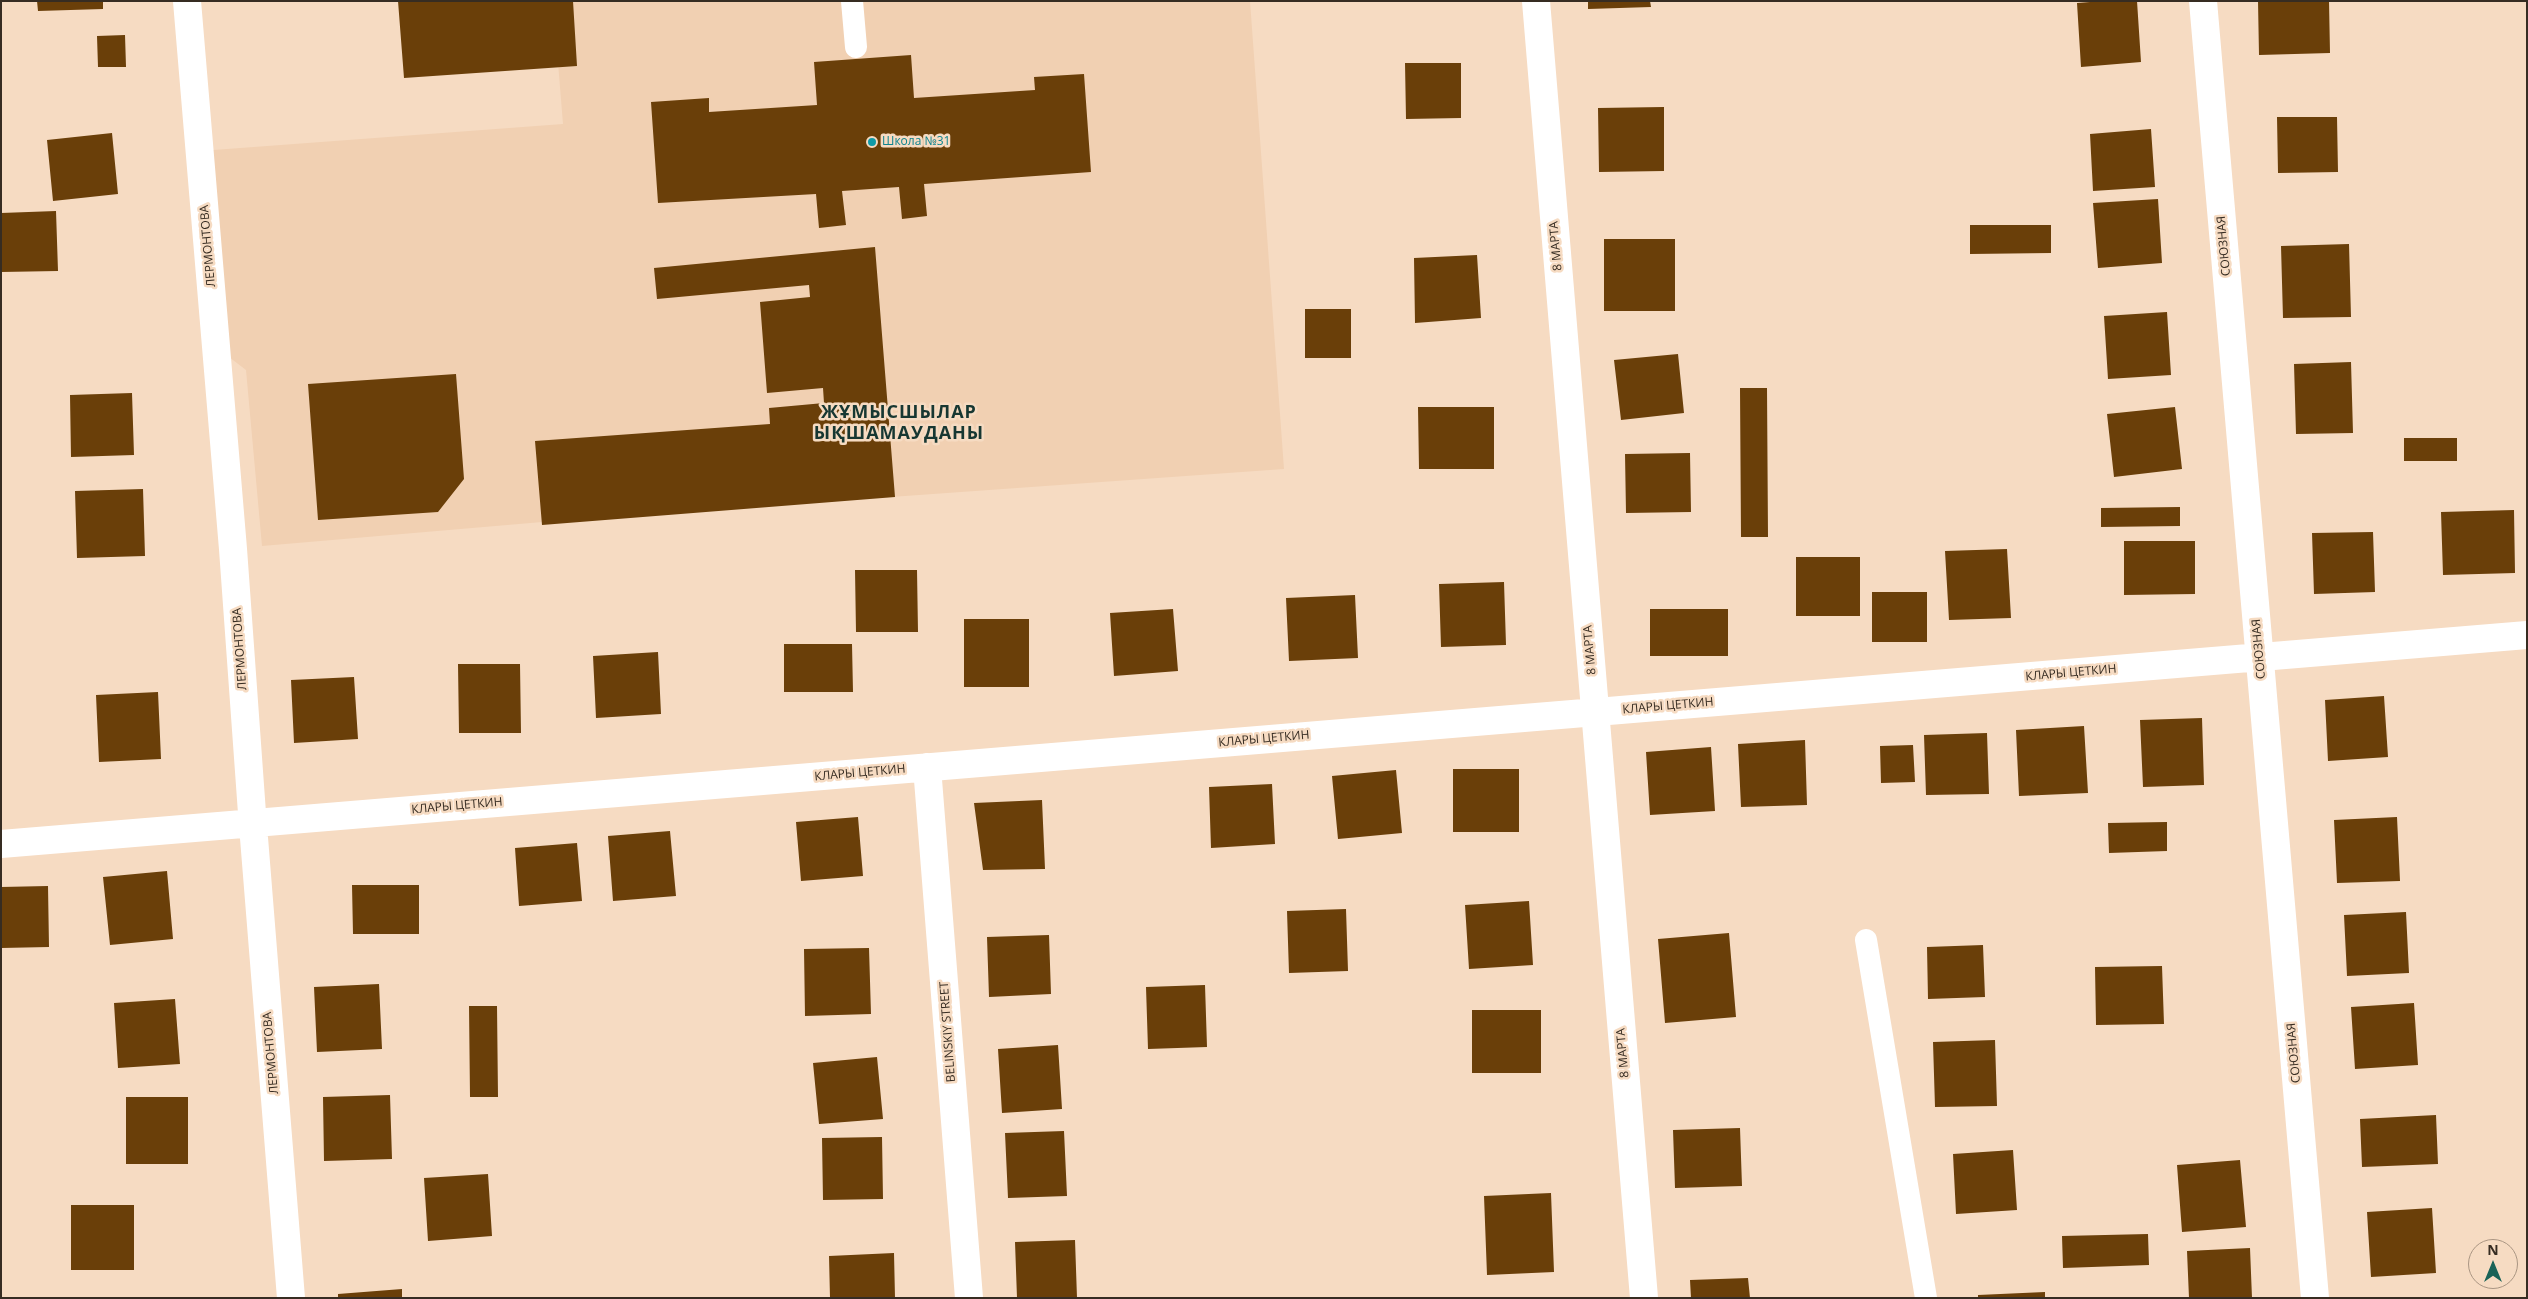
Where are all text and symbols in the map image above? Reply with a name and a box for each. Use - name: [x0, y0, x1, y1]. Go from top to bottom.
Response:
- place label: Школа №31: [882, 135, 950, 149]
- marker: Школа №31: [866, 136, 878, 148]
- street label: ЛЕРМОНТОВА: [197, 204, 219, 288]
- street label: СОЮЗНАЯ: [2214, 215, 2234, 277]
- street label: 8 МАРТА: [1547, 221, 1565, 271]
- district label: ЖҰМЫСШЫЛАР ЫҚШАМАУДАНЫ: [812, 402, 986, 444]
- street label: ЛЕРМОНТОВА: [230, 607, 250, 691]
- street label: СОЮЗНАЯ: [2249, 618, 2269, 680]
- street label: 8 МАРТА: [1581, 625, 1599, 675]
- street label: КЛАРЫ ЦЕТКИН: [2025, 662, 2117, 684]
- street label: КЛАРЫ ЦЕТКИН: [1622, 695, 1714, 717]
- street label: КЛАРЫ ЦЕТКИН: [1218, 728, 1310, 750]
- street label: КЛАРЫ ЦЕТКИН: [814, 762, 906, 784]
- street label: КЛАРЫ ЦЕТКИН: [411, 795, 503, 817]
- street label: BELINSKIY STREET: [937, 981, 959, 1083]
- street label: ЛЕРМОНТОВА: [260, 1011, 282, 1095]
- street label: СОЮЗНАЯ: [2284, 1022, 2304, 1084]
- street label: 8 МАРТА: [1614, 1028, 1632, 1078]
- north arrow: [2468, 1239, 2518, 1289]
- text: N: [2487, 1240, 2499, 1259]

